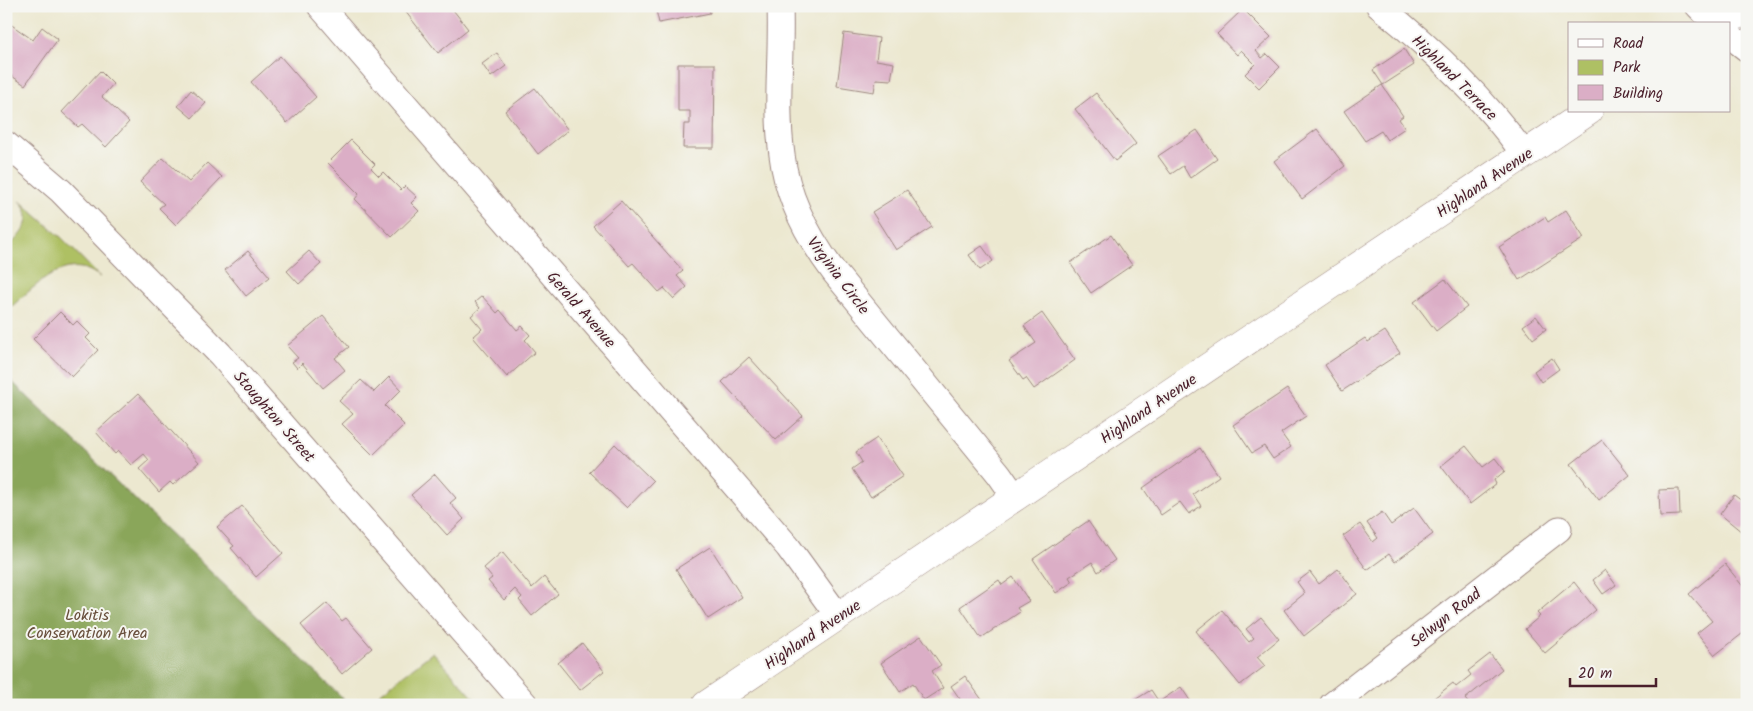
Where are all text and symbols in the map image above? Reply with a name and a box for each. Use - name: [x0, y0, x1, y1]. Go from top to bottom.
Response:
- legend: [1568, 22, 1730, 112]
- street label: Highland Terrace: [1405, 29, 1503, 127]
- text: Road: [1613, 32, 1644, 56]
- text: Park: [1613, 56, 1641, 80]
- text: Building: [1613, 82, 1663, 106]
- street label: Highland Avenue: [1431, 142, 1538, 225]
- street label: Virginia Circle: [800, 232, 876, 320]
- street label: Gerald Avenue: [540, 266, 622, 354]
- street label: Stoughton Street: [227, 365, 321, 469]
- street label: Highland Avenue: [1095, 368, 1202, 451]
- street label: Selwyn Road: [1405, 582, 1488, 654]
- street label: Highland Avenue: [759, 594, 866, 677]
- park label: Lokitis Conservation Area: [27, 603, 147, 646]
- scale bar: [1570, 656, 1657, 688]
- text: 20 m: [1578, 662, 1612, 686]

